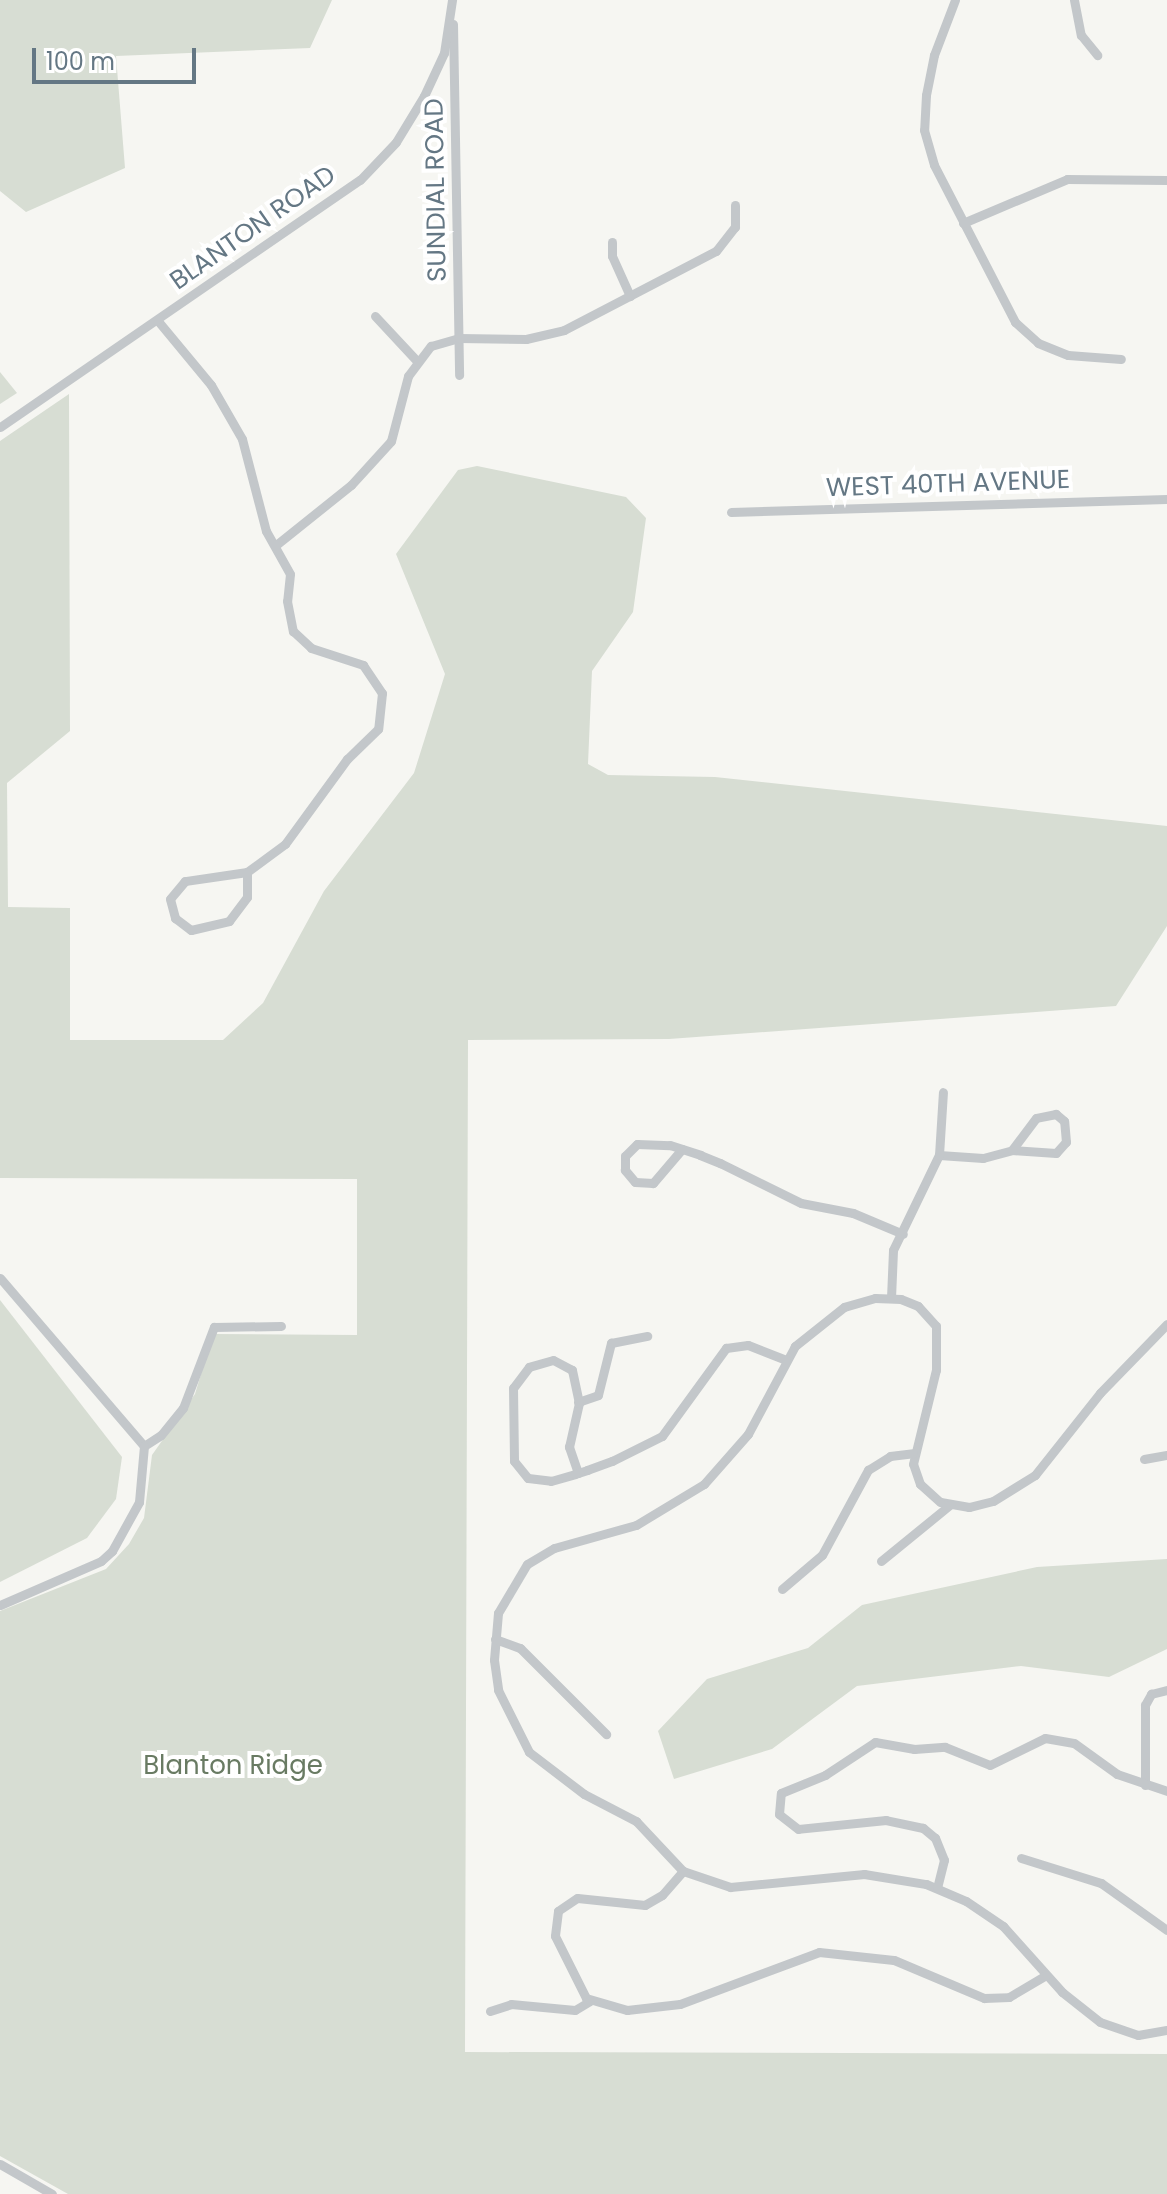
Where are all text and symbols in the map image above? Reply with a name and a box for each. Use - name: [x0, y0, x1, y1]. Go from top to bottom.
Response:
- scale bar: [36, 32, 200, 82]
- text: 100 m: [46, 45, 115, 78]
- street label: SUNDIAL ROAD: [419, 98, 453, 282]
- street label: BLANTON ROAD: [164, 159, 342, 297]
- street label: WEST 40TH AVENUE: [825, 464, 1071, 504]
- park label: Blanton Ridge: [143, 1750, 323, 1782]

